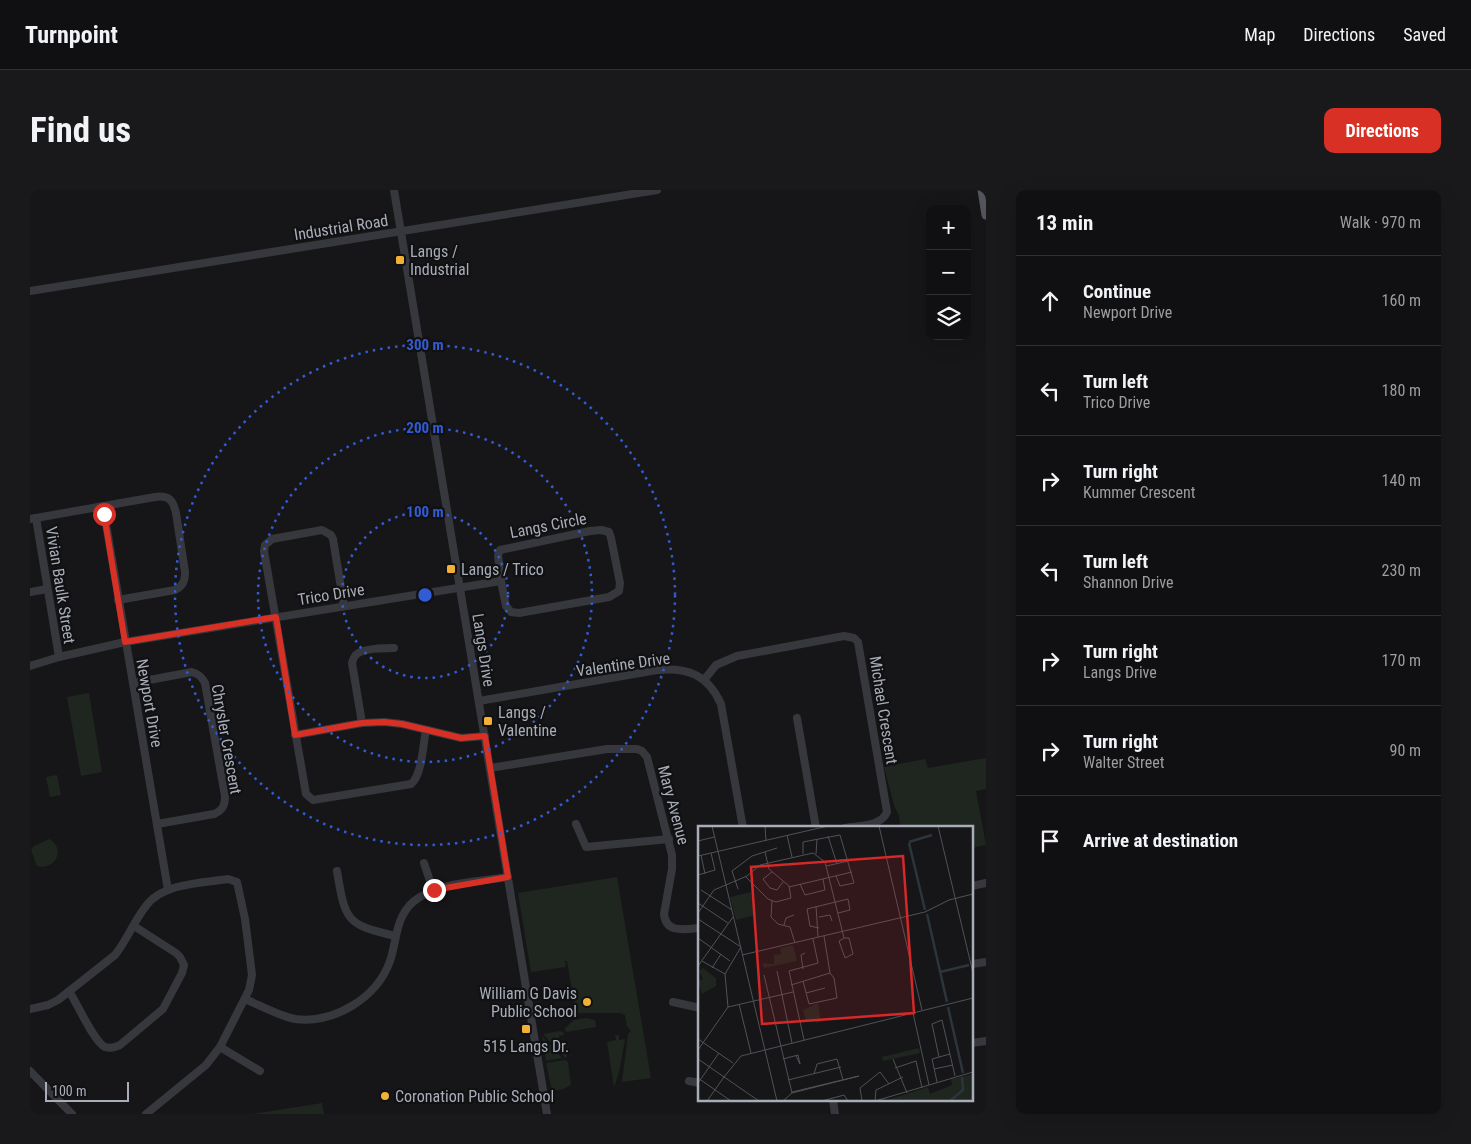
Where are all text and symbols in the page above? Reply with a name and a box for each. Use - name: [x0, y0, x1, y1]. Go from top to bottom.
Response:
- text: Turnpoint: [25, 21, 118, 49]
- text: Map: [1244, 24, 1275, 45]
- text: Directions: [1303, 24, 1375, 45]
- text: Saved: [1403, 24, 1446, 45]
- button: Directions: [1324, 108, 1441, 153]
- text: Find us: [30, 110, 131, 151]
- map controls: [926, 205, 971, 340]
- button: +: [926, 205, 971, 250]
- street label: Industrial Road: [293, 211, 390, 244]
- text: 13 min: [1036, 211, 1093, 235]
- text: Walk · 970 m: [1340, 213, 1421, 232]
- place label: Langs / Industrial: [410, 242, 469, 279]
- button: −: [926, 250, 971, 295]
- marker: Langs / Industrial: [394, 254, 406, 266]
- text: Continue: [1083, 280, 1151, 303]
- icon: ahead: [1036, 287, 1064, 315]
- text: 160 m: [1382, 291, 1421, 310]
- button: layers: [926, 295, 971, 340]
- text: Newport Drive: [1083, 303, 1172, 322]
- text: 300 m: [406, 336, 444, 354]
- text: Turn left: [1083, 370, 1148, 393]
- icon: left: [1036, 377, 1064, 405]
- text: 180 m: [1382, 381, 1421, 400]
- text: Trico Drive: [1083, 393, 1150, 412]
- text: 200 m: [406, 419, 444, 437]
- text: Turn right: [1083, 460, 1158, 483]
- icon: right: [1036, 467, 1064, 495]
- text: 140 m: [1382, 471, 1421, 490]
- text: Kummer Crescent: [1083, 483, 1195, 502]
- route start: [93, 503, 116, 526]
- text: 100 m: [406, 503, 444, 521]
- street label: Langs Circle: [508, 509, 588, 542]
- street label: Vivian Baulk Street: [42, 525, 79, 645]
- text: Turn left: [1083, 550, 1148, 573]
- icon: left: [1036, 557, 1064, 585]
- place label: Langs / Trico: [461, 560, 544, 579]
- text: 230 m: [1382, 561, 1421, 580]
- marker: Langs / Trico: [445, 563, 457, 575]
- text: Shannon Drive: [1083, 573, 1174, 592]
- street label: Trico Drive: [296, 580, 366, 609]
- centre of rings: [416, 586, 434, 604]
- street label: Langs Drive: [468, 612, 499, 688]
- text: Turn right: [1083, 640, 1158, 663]
- icon: right: [1036, 647, 1064, 675]
- street label: Valentine Drive: [575, 649, 671, 680]
- text: 170 m: [1382, 651, 1421, 670]
- street label: Michael Crescent: [866, 655, 901, 766]
- street label: Newport Drive: [132, 657, 167, 749]
- text: Langs Drive: [1083, 663, 1157, 682]
- street label: Chrysler Crescent: [207, 683, 246, 796]
- place label: Langs / Valentine: [498, 703, 557, 740]
- marker: Langs / Valentine: [482, 715, 494, 727]
- text: Turn right: [1083, 730, 1158, 753]
- icon: right: [1036, 737, 1064, 765]
- text: 90 m: [1389, 741, 1421, 760]
- text: Walter Street: [1083, 753, 1165, 772]
- street label: Mary Avenue: [654, 763, 693, 847]
- inset map: [698, 826, 974, 1102]
- icon: arrive: [1036, 827, 1064, 855]
- text: Arrive at destination: [1083, 829, 1238, 852]
- route end: [423, 879, 446, 902]
- place label: William G Davis Public School: [479, 984, 577, 1021]
- marker: William G Davis Public School: [581, 996, 593, 1008]
- marker: 515 Langs Dr.: [520, 1023, 532, 1035]
- place label: 515 Langs Dr.: [483, 1037, 569, 1056]
- scale bar: [45, 1079, 129, 1102]
- text: 100 m: [52, 1083, 87, 1099]
- place label: Coronation Public School: [395, 1087, 554, 1106]
- marker: Coronation Public School: [379, 1090, 391, 1102]

